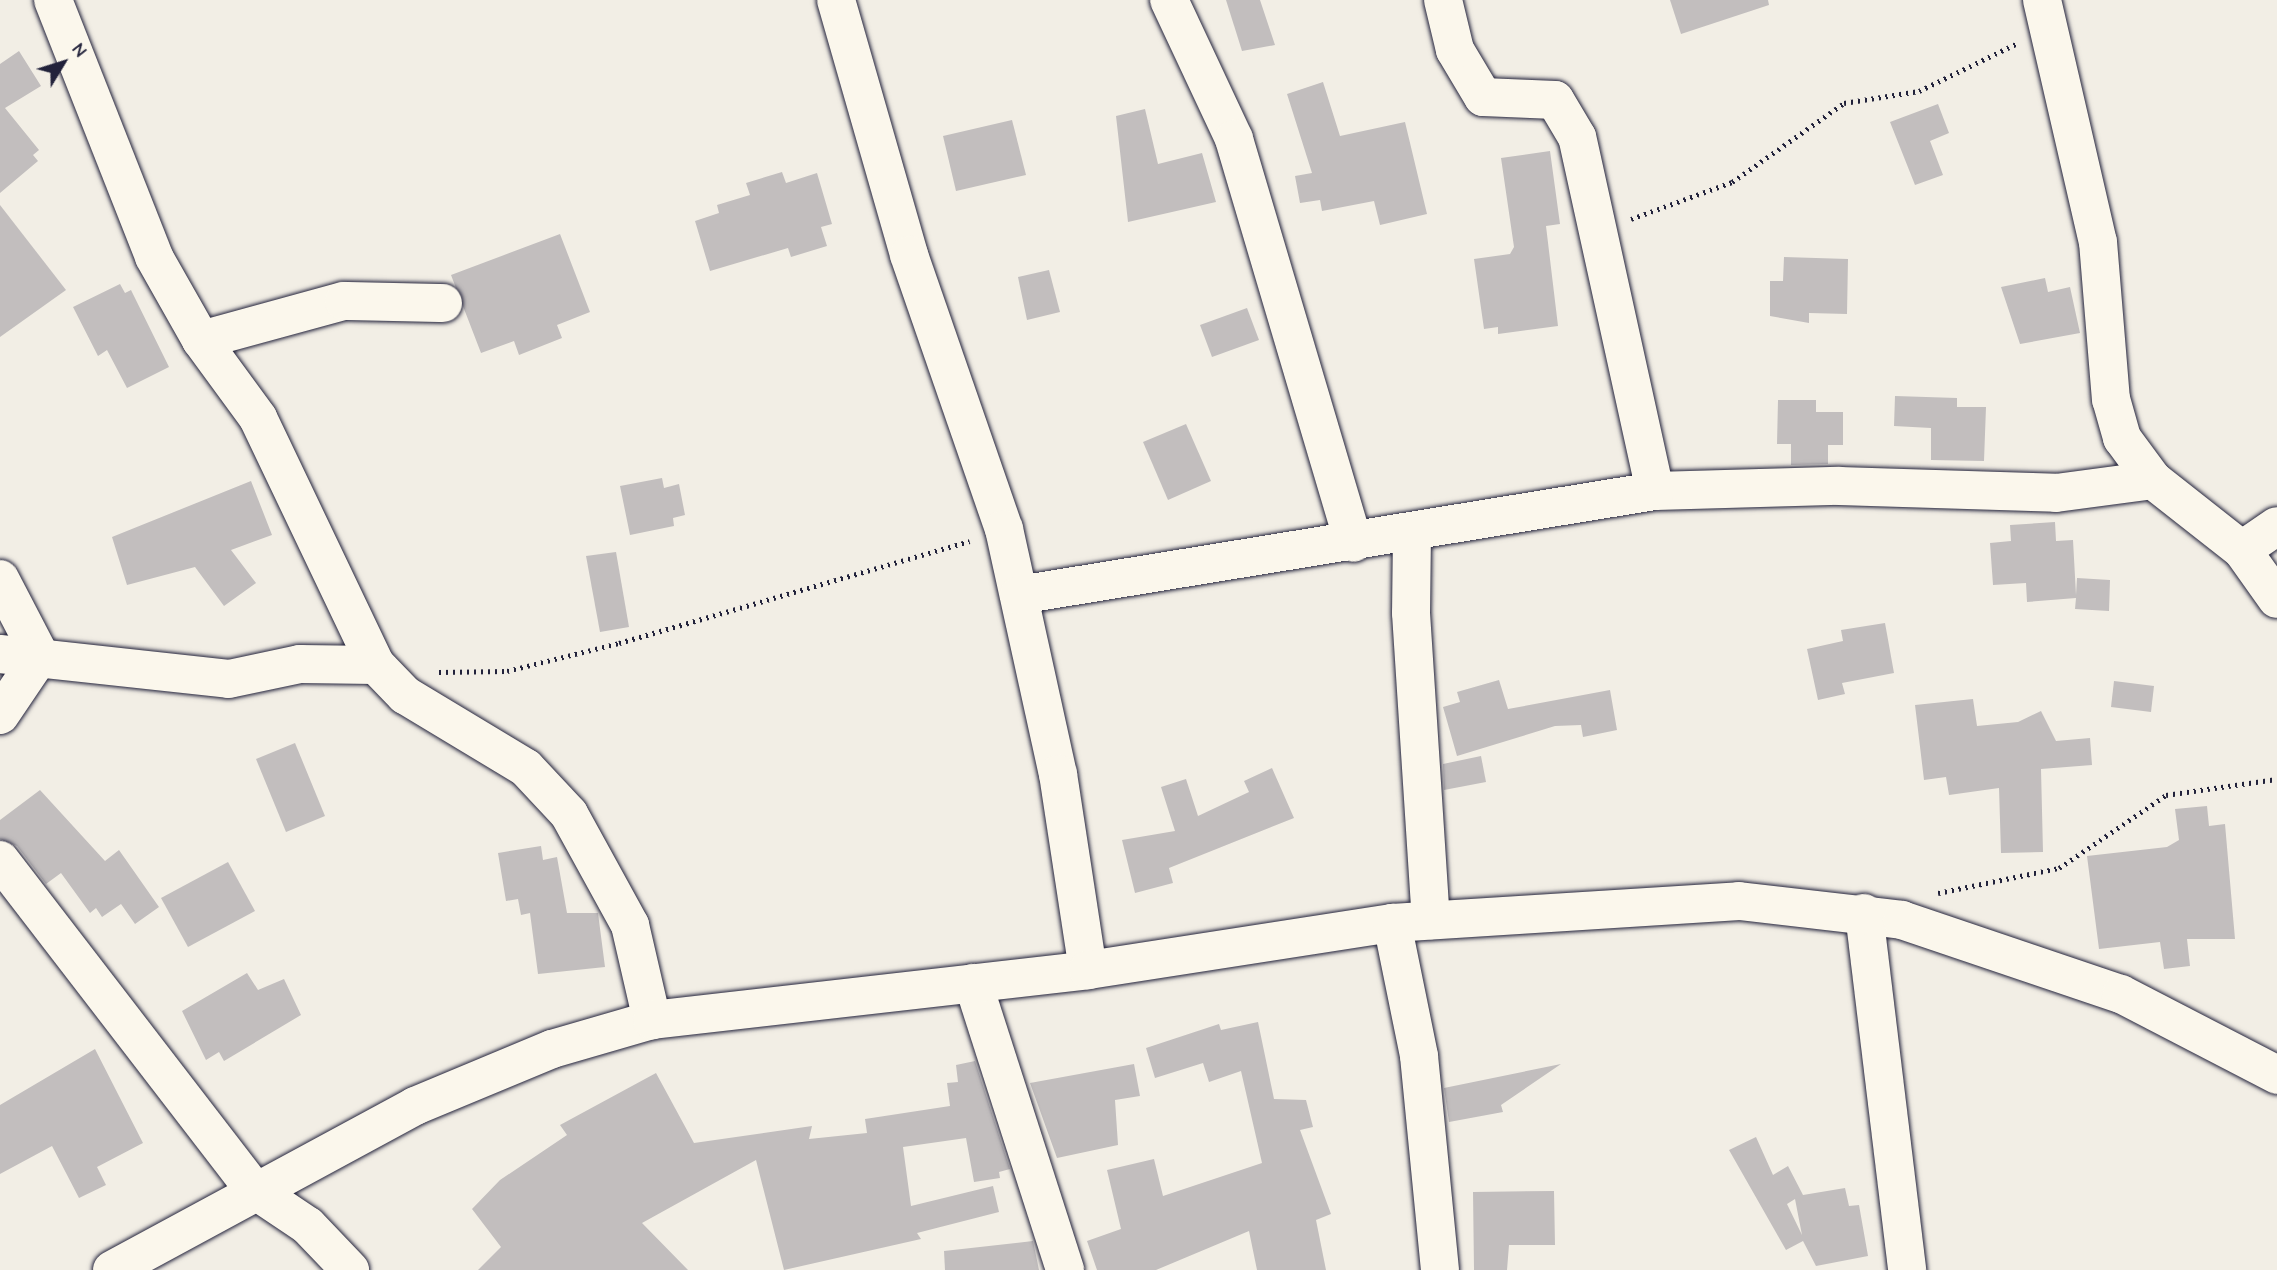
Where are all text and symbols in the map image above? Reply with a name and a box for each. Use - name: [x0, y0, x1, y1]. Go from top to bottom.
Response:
- north arrow: [28, 28, 98, 98]
- text: N: [67, 38, 92, 62]

